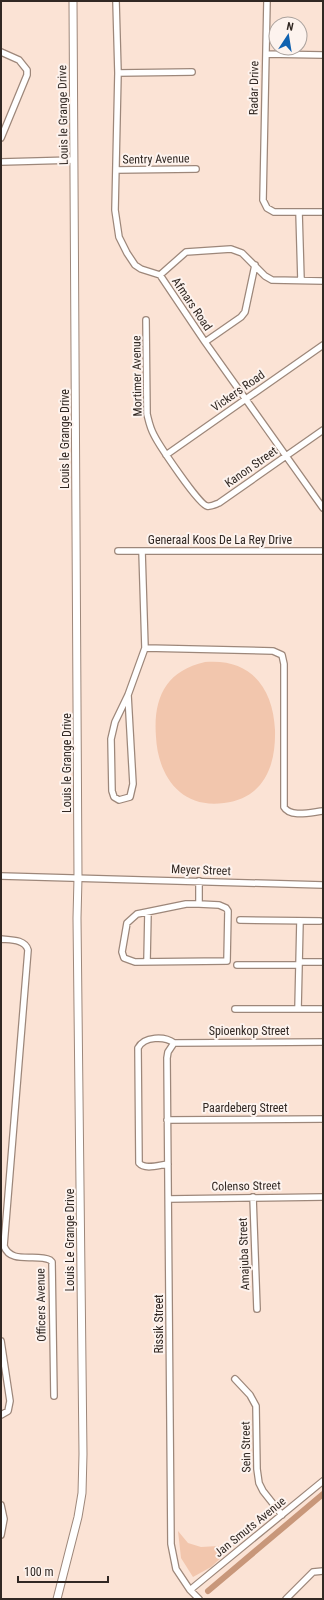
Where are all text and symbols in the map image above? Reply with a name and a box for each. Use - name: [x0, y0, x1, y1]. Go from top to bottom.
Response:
- north arrow: [268, 16, 308, 56]
- text: N: [285, 20, 295, 34]
- street label: Radar Drive: [247, 60, 261, 115]
- street label: Louis le Grange Drive: [55, 65, 71, 165]
- street label: Sentry Avenue: [122, 151, 190, 167]
- street label: Afmars Road: [169, 275, 215, 333]
- street label: Mortimer Avenue: [129, 335, 145, 417]
- street label: Vickers Road: [209, 367, 267, 414]
- street label: Louis le Grange Drive: [58, 389, 72, 489]
- street label: Kanon Street: [222, 444, 280, 490]
- street label: Generaal Koos De La Rey Drive: [148, 533, 293, 547]
- street label: Louis le Grange Drive: [60, 713, 74, 813]
- street label: Meyer Street: [171, 862, 232, 878]
- street label: Spioenkop Street: [209, 1024, 290, 1038]
- street label: Paardeberg Street: [202, 1101, 288, 1115]
- street label: Colenso Street: [211, 1178, 281, 1194]
- street label: Louis Le Grange Drive: [63, 1188, 77, 1291]
- street label: Amajuba Street: [236, 1217, 252, 1291]
- street label: Officers Avenue: [33, 1268, 49, 1342]
- street label: Rissik Street: [152, 1294, 166, 1354]
- street label: Sein Street: [239, 1421, 253, 1473]
- street label: Jan Smuts Avenue: [212, 1494, 289, 1560]
- scale bar: [18, 1558, 108, 1584]
- text: 100 m: [24, 1565, 54, 1579]

